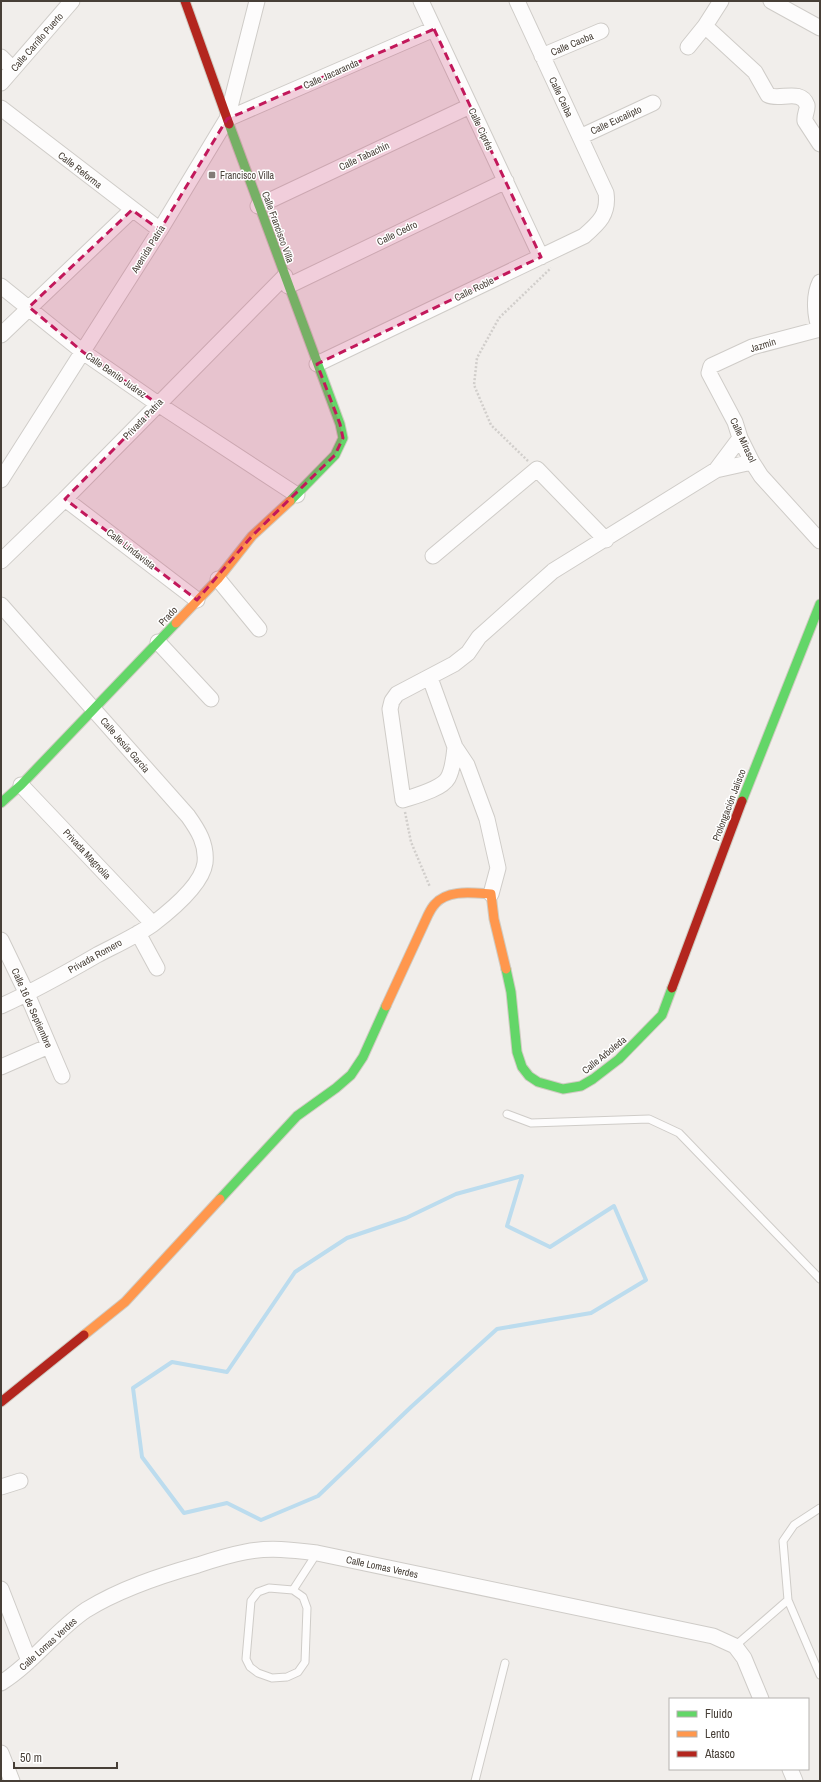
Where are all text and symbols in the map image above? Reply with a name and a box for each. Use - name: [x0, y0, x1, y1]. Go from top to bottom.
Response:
- street label: Calle Carrillo Puerto: [8, 10, 66, 74]
- street label: Calle Caoba: [549, 29, 596, 59]
- street label: Calle Jacaranda: [301, 56, 361, 92]
- street label: Calle Ceiba: [546, 75, 576, 120]
- street label: Calle Eucalipto: [588, 102, 644, 138]
- street label: Calle Ciprés: [466, 106, 496, 152]
- street label: Calle Tabachín: [337, 139, 391, 173]
- street label: Calle Reforma: [55, 149, 105, 192]
- place label: Francisco Villa: [220, 169, 275, 182]
- marker: Francisco Villa: [207, 170, 217, 180]
- street label: Calle Francisco Villa: [259, 190, 297, 265]
- street label: Calle Cedro: [375, 217, 420, 248]
- street label: Avenida Patria: [128, 222, 168, 276]
- street label: Calle Roble: [452, 274, 496, 304]
- street label: Jazmín: [748, 335, 778, 355]
- street label: Calle Benito Juárez: [83, 349, 149, 401]
- street label: Privada Patria: [120, 395, 166, 442]
- street label: Calle Mirasol: [727, 416, 759, 465]
- street label: Calle Lindavista: [104, 526, 159, 572]
- street label: Prado: [156, 603, 181, 628]
- street label: Calle Jesús García: [97, 715, 153, 776]
- street label: Prolongación Jalisco: [709, 767, 749, 843]
- street label: Privada Magnolia: [60, 826, 114, 882]
- street label: Privada Romero: [66, 936, 125, 976]
- street label: Calle 16 de Septiembre: [9, 966, 56, 1050]
- street label: Calle Arboleda: [579, 1033, 629, 1077]
- street label: Calle Lomas Verdes: [345, 1553, 419, 1581]
- street label: Calle Lomas Verdes: [16, 1615, 80, 1673]
- legend: [669, 1698, 809, 1770]
- text: Fluido: [705, 1706, 732, 1722]
- text: Lento: [705, 1726, 730, 1742]
- scale bar: [14, 1744, 117, 1770]
- text: Atasco: [704, 1746, 735, 1762]
- text: 50 m: [20, 1750, 42, 1766]

